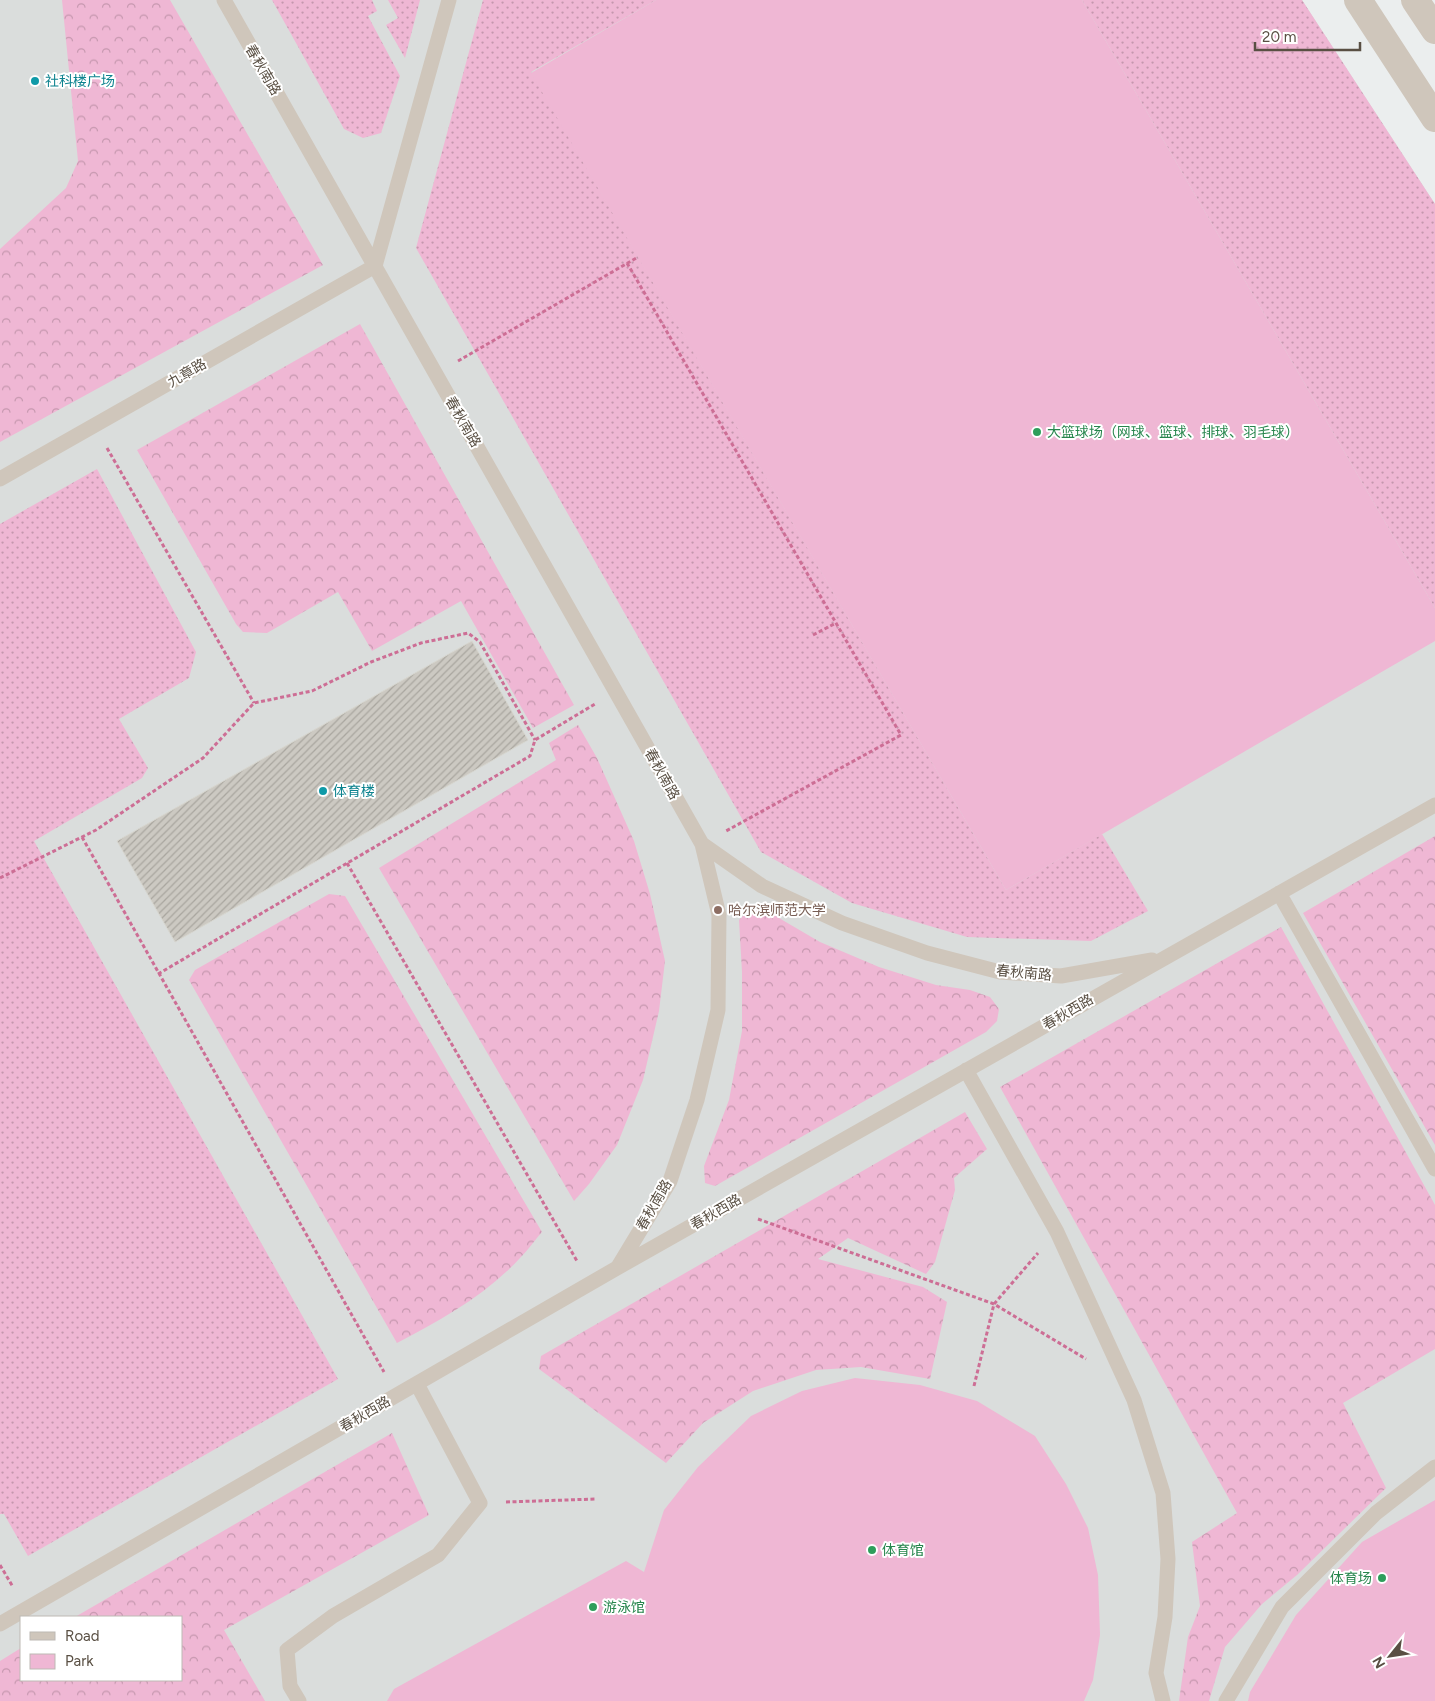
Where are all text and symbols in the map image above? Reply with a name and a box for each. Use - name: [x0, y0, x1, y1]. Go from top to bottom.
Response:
- scale bar: [1255, 20, 1360, 52]
- text: 20 m: [1262, 28, 1296, 46]
- street label: 春秋南路: [242, 42, 284, 98]
- place label: 社科楼广场: [45, 73, 115, 90]
- marker: 社科楼广场: [29, 75, 41, 87]
- street label: 九章路: [165, 355, 209, 391]
- street label: 春秋南路: [442, 394, 484, 450]
- place label: 大篮球场（网球、篮球、排球、羽毛球）: [1047, 424, 1299, 441]
- marker: 大篮球场（网球、篮球、排球、羽毛球）: [1031, 426, 1043, 438]
- street label: 春秋南路: [641, 745, 683, 803]
- place label: 体育楼: [333, 783, 375, 800]
- marker: 体育楼: [317, 785, 329, 797]
- place label: 哈尔滨师范大学: [728, 902, 826, 919]
- marker: 哈尔滨师范大学: [712, 904, 724, 916]
- street label: 春秋南路: [995, 962, 1053, 984]
- street label: 春秋西路: [1040, 991, 1096, 1033]
- street label: 春秋南路: [633, 1177, 675, 1233]
- street label: 春秋西路: [688, 1191, 744, 1233]
- street label: 春秋西路: [337, 1393, 393, 1435]
- place label: 体育馆: [882, 1542, 924, 1559]
- marker: 体育馆: [866, 1544, 878, 1556]
- place label: 体育场: [1330, 1570, 1372, 1587]
- marker: 体育场: [1376, 1572, 1388, 1584]
- place label: 游泳馆: [603, 1599, 645, 1616]
- marker: 游泳馆: [587, 1601, 599, 1613]
- legend: [20, 1616, 182, 1681]
- text: Road: [65, 1627, 100, 1645]
- north arrow: [1365, 1631, 1415, 1681]
- text: Park: [65, 1652, 94, 1670]
- text: N: [1369, 1653, 1389, 1671]

